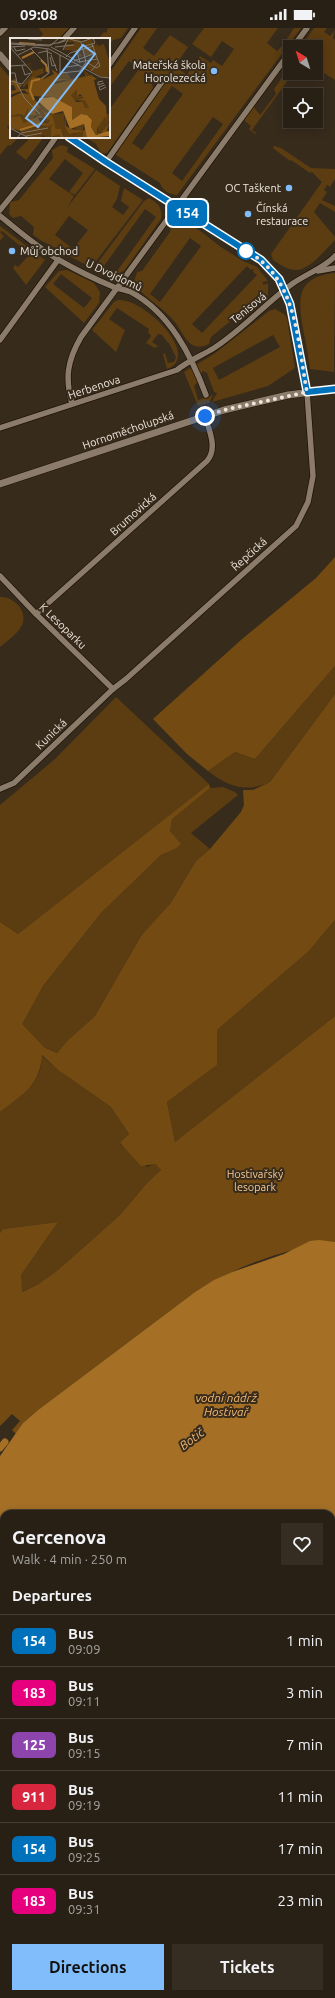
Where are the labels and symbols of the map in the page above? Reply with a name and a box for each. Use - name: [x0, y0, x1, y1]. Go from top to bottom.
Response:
- inset map: [10, 38, 110, 138]
- north arrow: [283, 40, 323, 80]
- place label: Mateřská škola Horolezecká: [133, 59, 206, 84]
- marker: Mateřská škola Horolezecká: [209, 66, 219, 76]
- place label: OC Taškent: [225, 182, 282, 194]
- marker: OC Taškent: [284, 183, 294, 193]
- line badge: 154: [164, 200, 210, 226]
- place label: Čínská restaurace: [256, 201, 308, 227]
- marker: Čínská restaurace: [243, 209, 253, 219]
- unlabelled marker: [237, 242, 255, 260]
- place label: Můj obchod: [20, 245, 78, 257]
- marker: Můj obchod: [7, 246, 17, 256]
- street label: U Dvojdomů: [84, 257, 144, 293]
- street label: Tenisová: [228, 290, 268, 326]
- street label: Herbenova: [66, 373, 122, 401]
- your location: [195, 406, 215, 426]
- street label: Hornoměcholupská: [81, 409, 175, 451]
- street label: Brumovická: [108, 490, 158, 538]
- street label: Řepčická: [228, 534, 269, 573]
- street label: K Lesoparku: [37, 601, 89, 651]
- street label: Kunická: [33, 716, 69, 752]
- park label: Hostivařský lesopark: [227, 1168, 284, 1193]
- water label: vodní nádrž Hostivař: [195, 1391, 257, 1418]
- water label: Botič: [177, 1424, 208, 1452]

